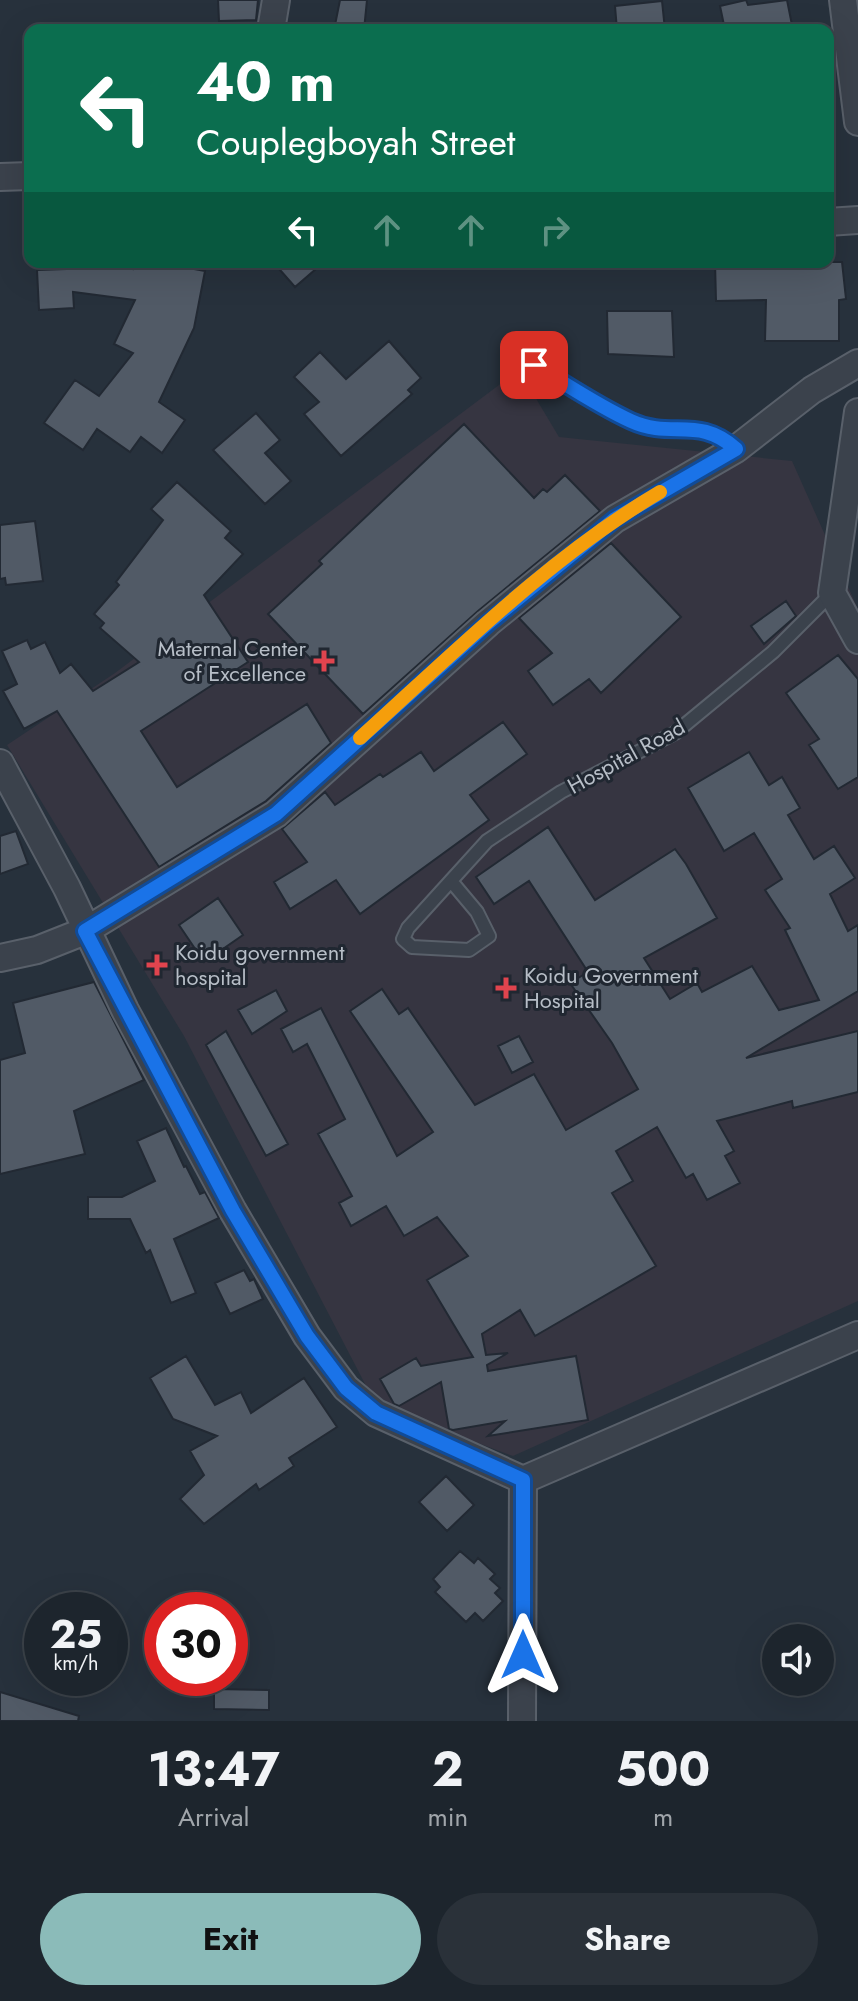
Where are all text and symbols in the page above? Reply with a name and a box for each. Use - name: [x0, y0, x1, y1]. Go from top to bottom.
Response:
- text: 40 m: [196, 41, 335, 122]
- icon: left: [64, 56, 168, 160]
- text: Couplegboyah Street: [196, 116, 515, 168]
- icon: left: [281, 208, 325, 252]
- icon: ahead: [365, 208, 409, 252]
- icon: ahead: [449, 208, 493, 252]
- icon: right: [533, 208, 577, 252]
- pin: [500, 331, 568, 399]
- icon: arrive: [512, 343, 556, 387]
- place label: Maternal Center of Excellence: [158, 632, 306, 689]
- marker: Maternal Center of Excellence: [313, 650, 335, 672]
- street label: Hospital Road: [561, 711, 691, 801]
- place label: Koidu government hospital: [175, 936, 345, 993]
- marker: Koidu government hospital: [146, 954, 168, 976]
- place label: Koidu Government Hospital: [524, 959, 699, 1016]
- marker: Koidu Government Hospital: [495, 977, 517, 999]
- speed limit sign: 30: [144, 1592, 248, 1696]
- text: 25: [50, 1605, 102, 1663]
- position arrow: [481, 1613, 565, 1697]
- map controls: [762, 1624, 834, 1696]
- button: sound: [762, 1624, 834, 1696]
- text: km/h: [53, 1649, 99, 1678]
- text: 13:47: [148, 1735, 280, 1804]
- text: 2: [432, 1735, 464, 1804]
- text: 500: [616, 1735, 710, 1804]
- text: Arrival: [178, 1798, 250, 1836]
- text: min: [427, 1798, 468, 1836]
- text: m: [653, 1798, 673, 1836]
- button: Exit: [40, 1893, 421, 1985]
- button: Share: [437, 1893, 818, 1985]

